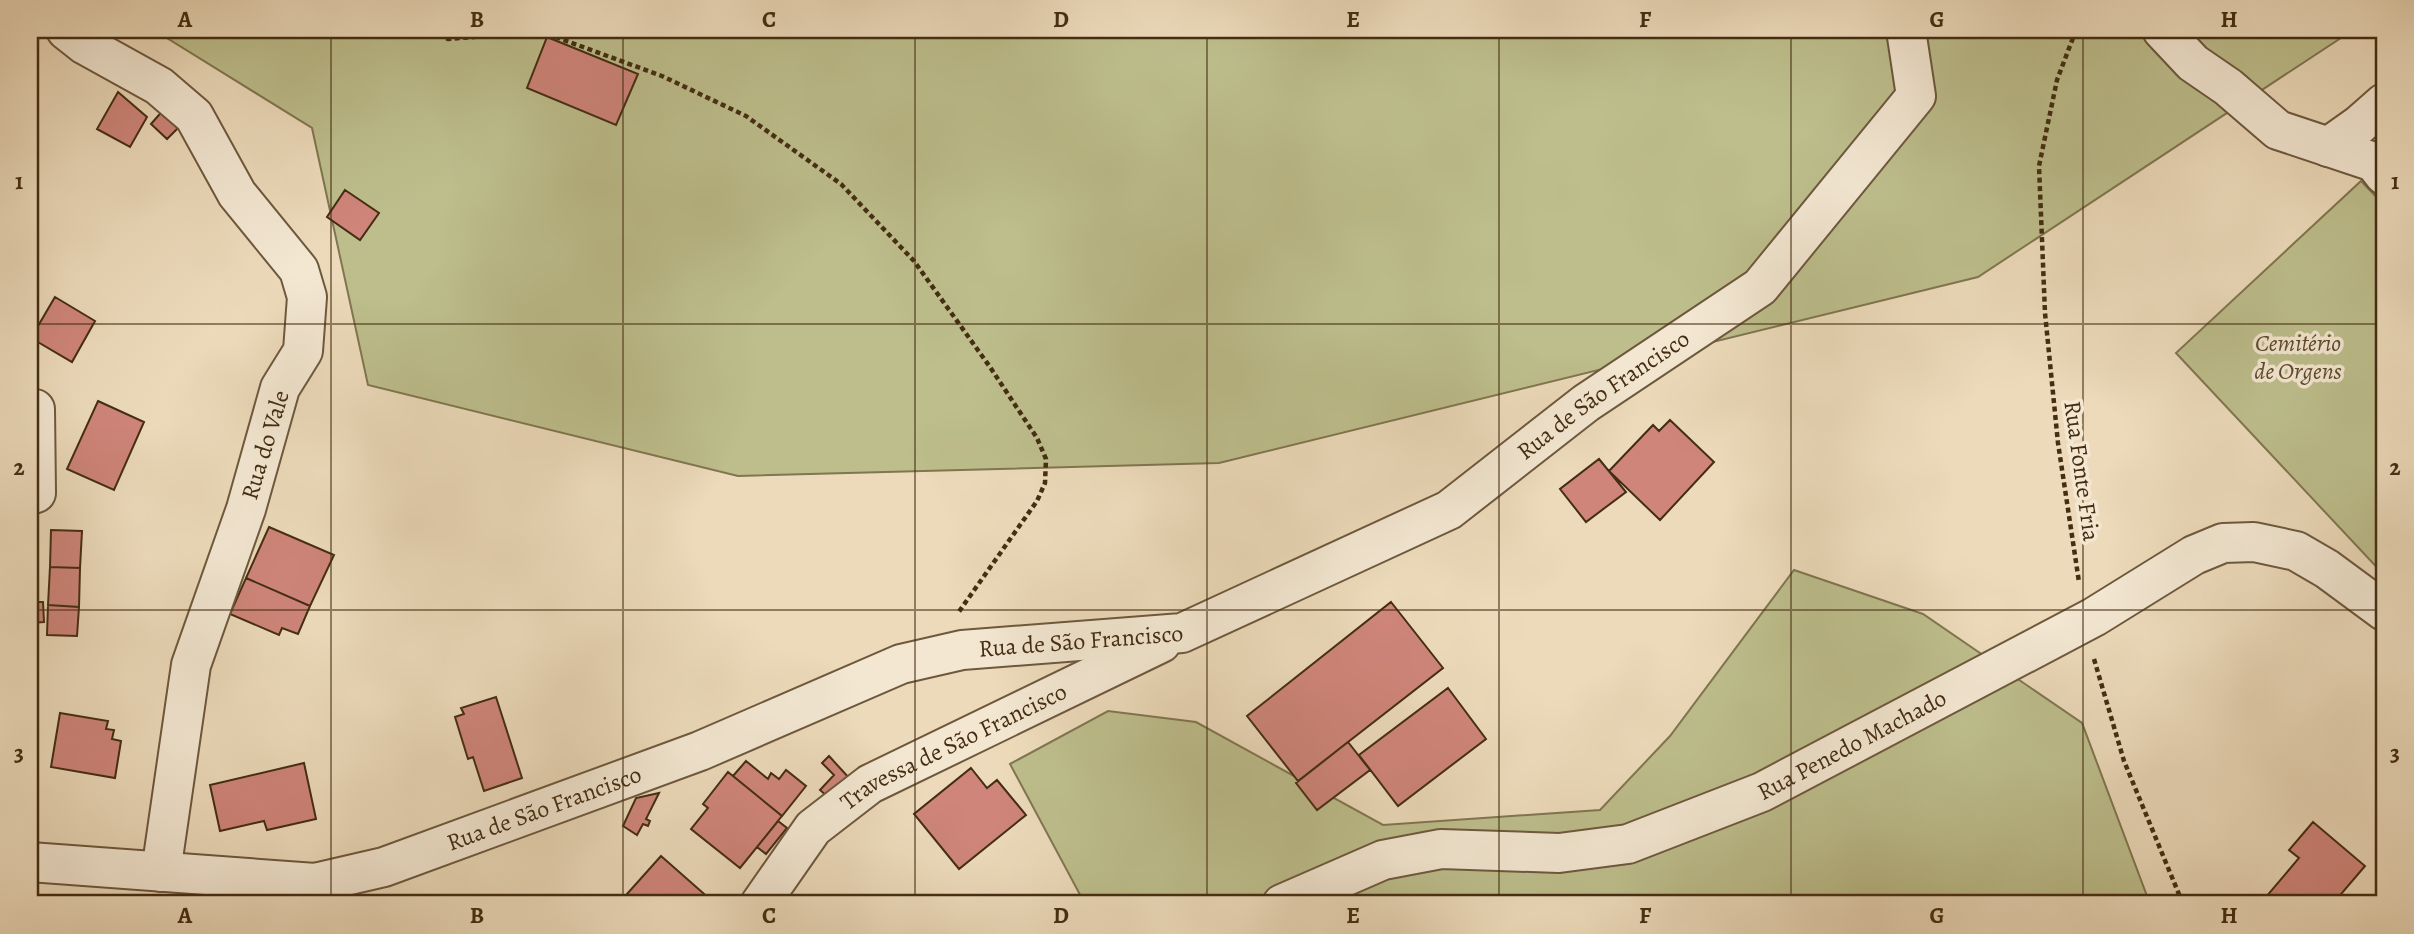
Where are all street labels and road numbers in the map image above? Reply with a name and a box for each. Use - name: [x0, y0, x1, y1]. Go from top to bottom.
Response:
- street label: Rua de São Francisco: [1510, 322, 1696, 467]
- street label: Rua do Vale: [233, 386, 297, 504]
- street label: Rua Fonte Fria: [2056, 399, 2108, 544]
- street label: Rua de São Francisco: [977, 617, 1184, 665]
- street label: Travessa de São Francisco: [833, 675, 1072, 817]
- street label: Rua Penedo Machado: [1752, 682, 1952, 808]
- street label: Rua de São Francisco: [442, 758, 646, 859]

